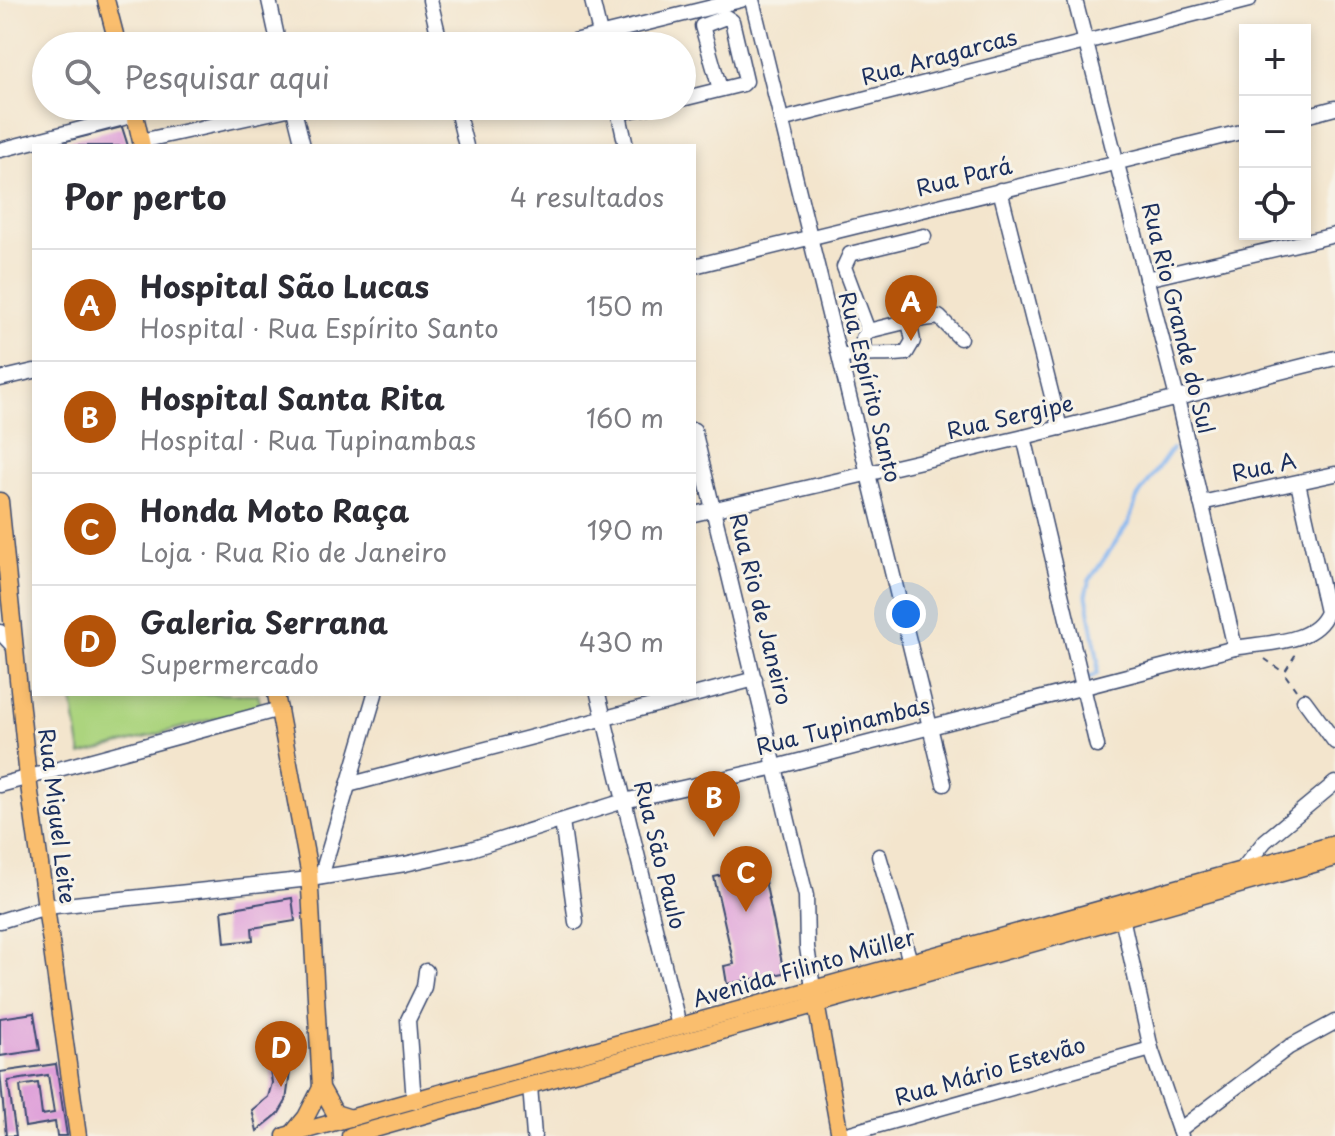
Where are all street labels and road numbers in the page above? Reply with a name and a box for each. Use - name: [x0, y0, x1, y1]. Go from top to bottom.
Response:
- street label: Rua Aragarcas: [857, 19, 1020, 92]
- street label: Rua Pará: [912, 148, 1015, 203]
- street label: Rua Rio Grande do Sul: [1135, 199, 1224, 437]
- street label: Rua Espírito Santo: [832, 288, 911, 485]
- street label: Rua Sergipe: [943, 385, 1076, 446]
- street label: Rua A: [1228, 443, 1299, 488]
- street label: Rua Rio de Janeiro: [723, 509, 802, 708]
- street label: Rua Tupinambas: [752, 687, 933, 762]
- street label: Rua Miguel Leite: [31, 726, 86, 905]
- street label: Rua São Paulo: [627, 777, 696, 932]
- street label: Avenida Filinto Müller: [688, 919, 920, 1014]
- street label: Rua Mário Estevão: [890, 1027, 1089, 1113]

